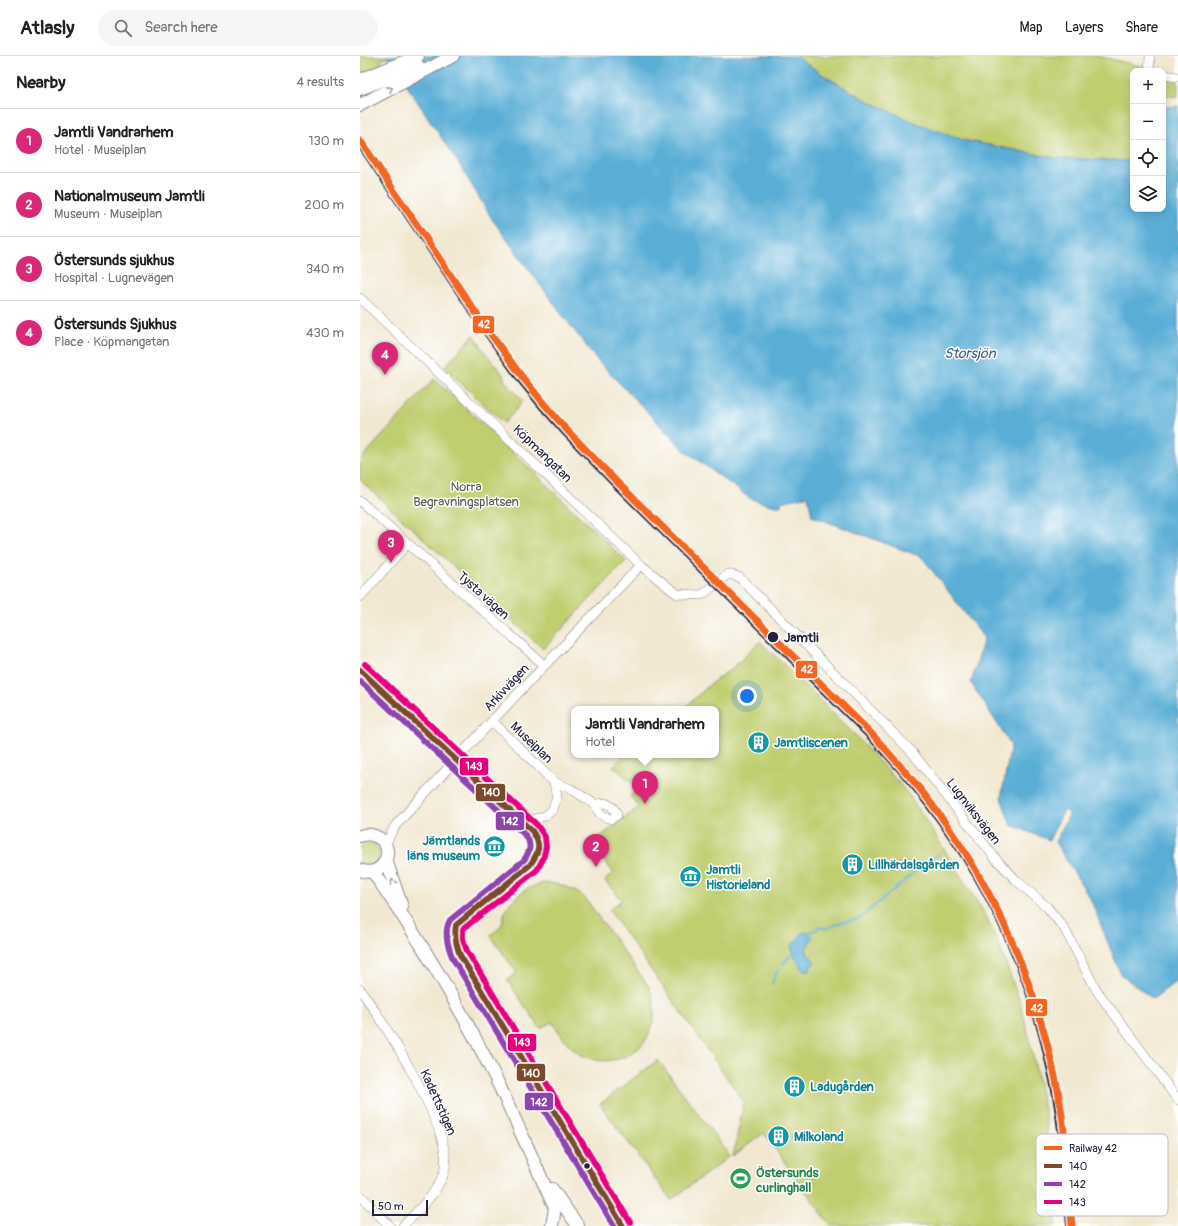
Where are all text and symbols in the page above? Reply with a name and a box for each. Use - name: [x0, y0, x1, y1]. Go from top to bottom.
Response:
- search box: [98, 10, 378, 46]
- text: Atlasly: [20, 16, 74, 40]
- icon: search: [112, 17, 134, 39]
- text: Search here: [144, 18, 218, 37]
- text: Map: [1020, 19, 1043, 36]
- text: Layers: [1065, 19, 1103, 36]
- text: Share: [1125, 19, 1158, 36]
- map controls: [1130, 68, 1166, 212]
- button: +: [1130, 68, 1166, 104]
- text: Nearby: [16, 72, 65, 93]
- text: 4 results: [297, 74, 344, 90]
- one-way arrow: [385, 86, 393, 94]
- button: −: [1130, 104, 1166, 140]
- text: Jamtli Vandrarhem: [54, 123, 174, 142]
- text: 1: [26, 133, 32, 149]
- text: 130 m: [308, 133, 344, 149]
- button: locate: [1130, 140, 1166, 176]
- text: Hotel · Museiplan: [54, 142, 146, 158]
- button: layers: [1130, 176, 1166, 212]
- text: Nationalmuseum Jamtli: [54, 187, 205, 206]
- text: 2: [25, 197, 33, 213]
- text: 200 m: [305, 197, 344, 213]
- text: Museum · Museiplan: [54, 206, 162, 222]
- text: Östersunds sjukhus: [54, 251, 174, 270]
- text: 3: [25, 261, 33, 277]
- text: 340 m: [306, 261, 344, 277]
- text: Hospital · Lugnevägen: [54, 270, 174, 286]
- text: Östersunds Sjukhus: [54, 315, 176, 334]
- line badge: 42: [472, 315, 495, 334]
- text: 42: [477, 318, 490, 331]
- text: 4: [25, 325, 33, 341]
- text: 430 m: [306, 325, 344, 341]
- text: Place · Köpmangatan: [54, 334, 169, 350]
- pin: 4: [372, 342, 398, 375]
- water label: Storsjön: [944, 345, 997, 362]
- street label: Köpmangatan: [509, 422, 575, 486]
- park label: Norra Begravningsplatsen: [413, 479, 519, 510]
- pin: 3: [378, 530, 404, 563]
- street label: Tysta vägen: [454, 568, 513, 623]
- marker: Jamtli: [766, 630, 780, 644]
- place label: Jamtli: [784, 630, 819, 646]
- line badge: 42: [795, 660, 818, 679]
- street label: Arkivvägen: [481, 661, 533, 715]
- text: 42: [800, 663, 813, 676]
- your location: [737, 686, 757, 706]
- popup: [571, 706, 719, 758]
- text: Jamtli Vandrarhem: [585, 715, 705, 734]
- street label: Museiplan: [507, 719, 556, 767]
- building icon: Jamtliscenen: [746, 729, 772, 755]
- text: Hotel: [585, 734, 615, 750]
- place label: Jamtliscenen: [774, 735, 849, 751]
- line badge: 143: [459, 757, 489, 776]
- text: 143: [466, 760, 482, 773]
- pin: 1: [632, 771, 658, 804]
- street label: Lugnviksvägen: [943, 775, 1004, 848]
- line badge: 140: [475, 783, 506, 802]
- text: 140: [482, 786, 501, 799]
- line badge: 142: [495, 811, 525, 831]
- text: 142: [502, 815, 518, 828]
- place label: Jämtlands läns museum: [407, 833, 480, 864]
- museum icon: Jämtlands läns museum: [482, 834, 508, 860]
- pin: 2: [583, 834, 609, 867]
- building icon: Lillhärdalsgården: [839, 851, 865, 877]
- place label: Lillhärdalsgården: [868, 857, 960, 873]
- place label: Jamtli Historieland: [706, 862, 770, 893]
- museum icon: Jamtli Historieland: [678, 863, 704, 889]
- one-way arrow: [389, 879, 397, 886]
- line badge: 42: [1025, 998, 1048, 1017]
- text: 42: [1030, 1002, 1043, 1015]
- line badge: 143: [507, 1033, 537, 1052]
- text: 143: [514, 1036, 530, 1049]
- line badge: 140: [516, 1063, 546, 1082]
- street label: Kadettstigen: [416, 1067, 460, 1138]
- text: 140: [522, 1067, 541, 1080]
- building icon: Ladugården: [781, 1073, 807, 1099]
- place label: Ladugården: [810, 1079, 875, 1095]
- line badge: 142: [524, 1092, 554, 1111]
- text: 142: [531, 1096, 547, 1109]
- building icon: Milkoland: [765, 1123, 791, 1149]
- place label: Milkoland: [794, 1129, 844, 1145]
- legend: [1036, 1134, 1168, 1216]
- text: Railway 42: [1069, 1142, 1117, 1155]
- text: 140: [1069, 1160, 1087, 1173]
- unlabelled marker: [582, 1161, 592, 1171]
- place label: Östersunds curlinghall: [755, 1165, 819, 1196]
- sports icon: Östersunds curlinghall: [728, 1166, 754, 1192]
- text: 142: [1069, 1178, 1086, 1191]
- text: 143: [1069, 1196, 1086, 1209]
- scale bar: [372, 1198, 428, 1217]
- text: 50 m: [378, 1200, 404, 1213]

